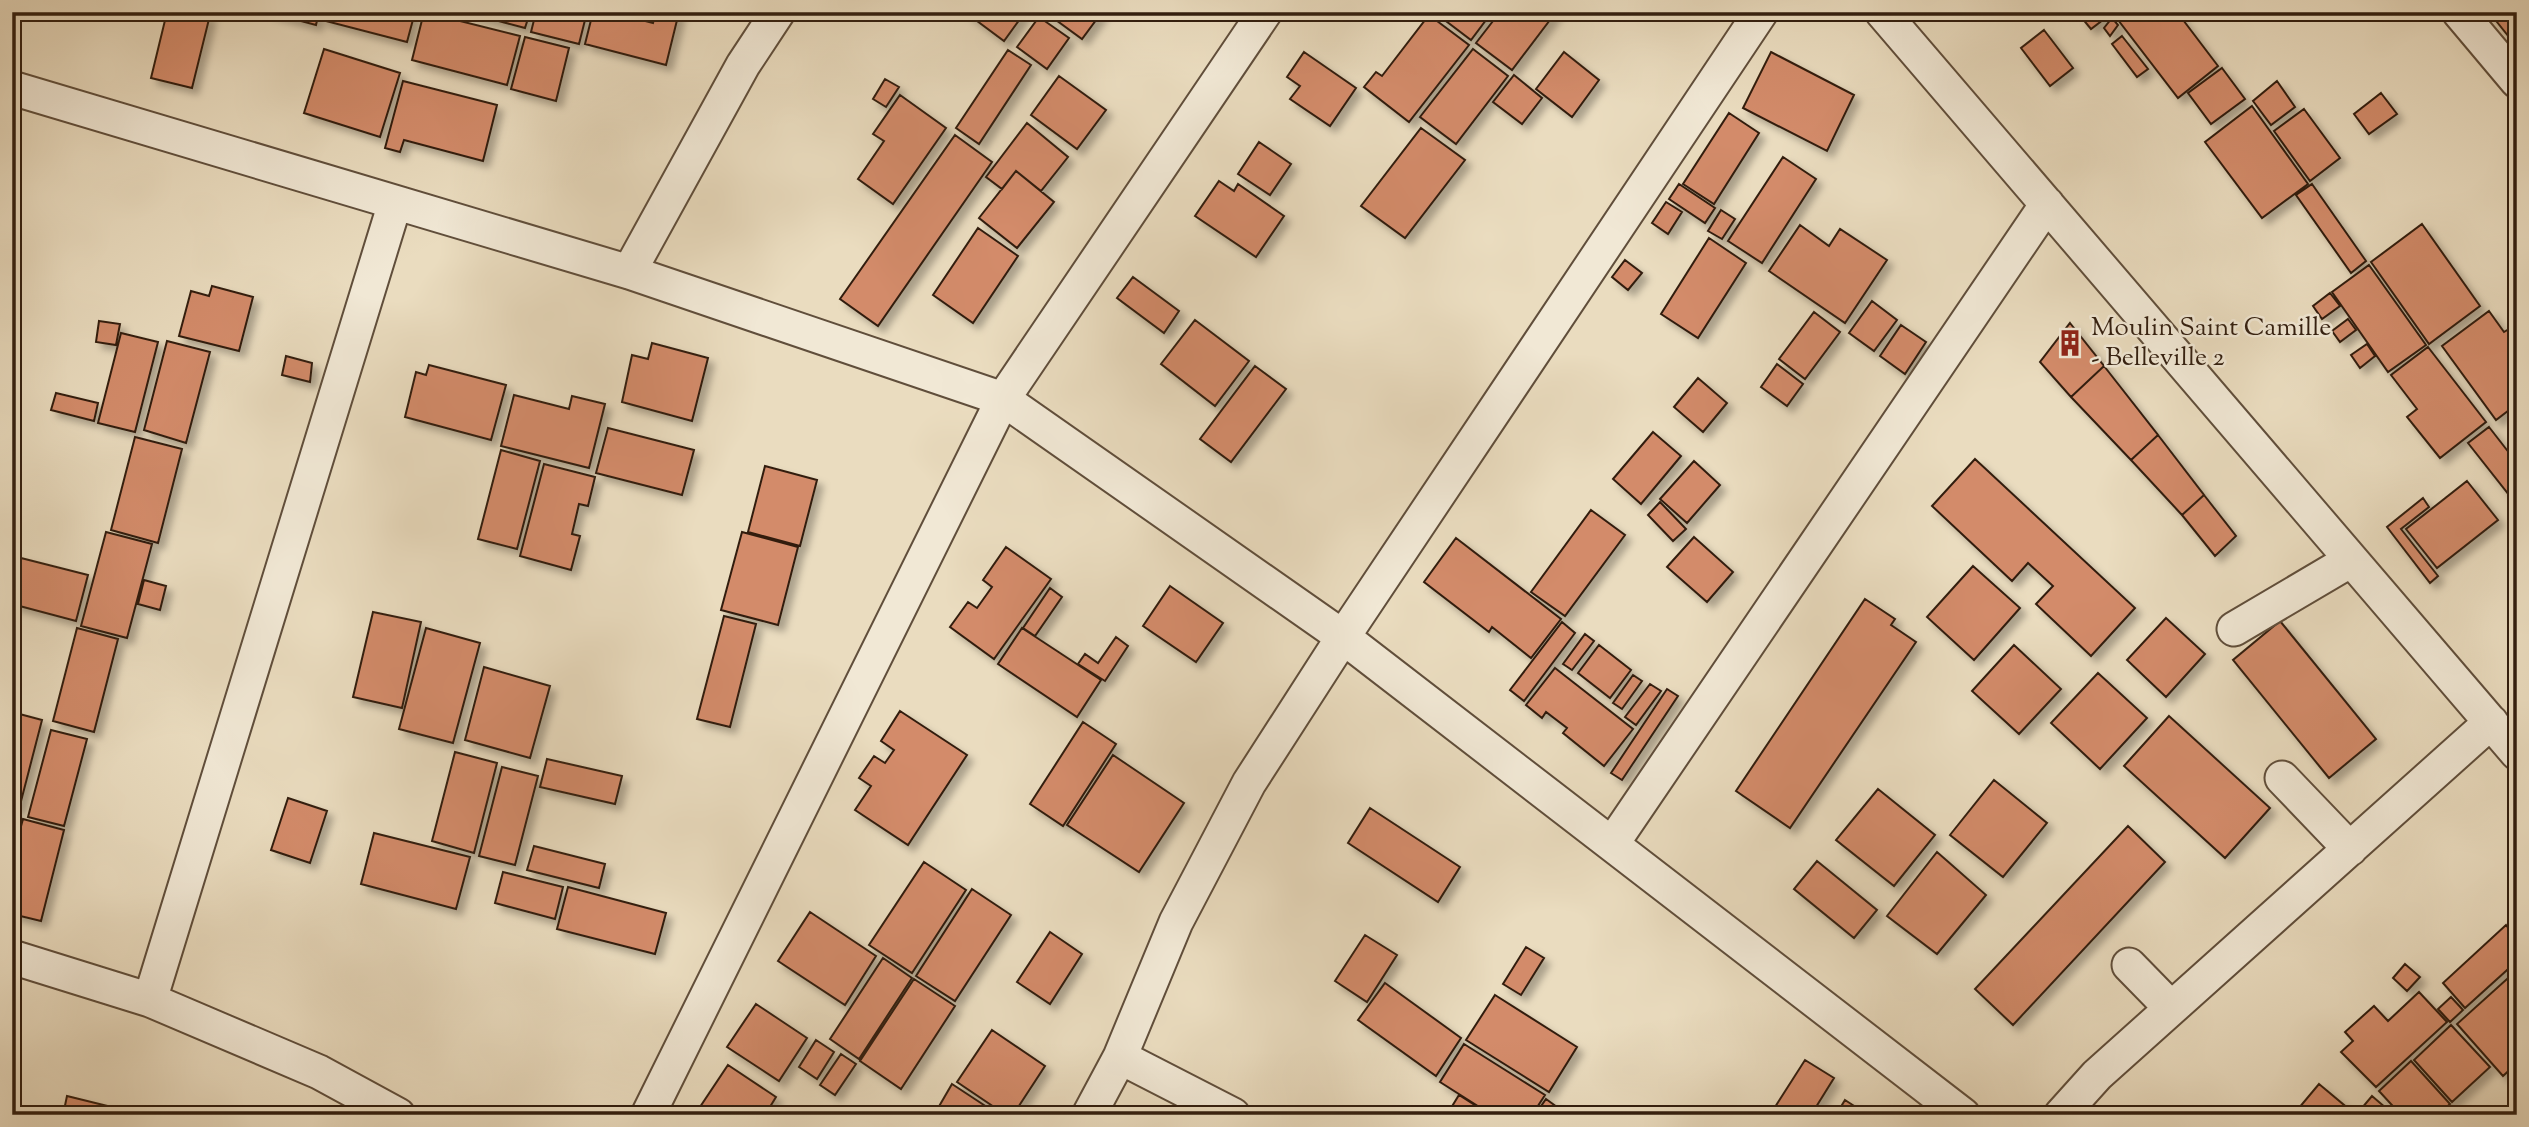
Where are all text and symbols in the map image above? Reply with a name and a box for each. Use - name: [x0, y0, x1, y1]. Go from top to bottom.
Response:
- place label: Moulin Saint Camille - Belleville 2: [2091, 310, 2331, 377]
- building icon: Moulin Saint Camille - Belleville 2: [2055, 328, 2085, 358]

